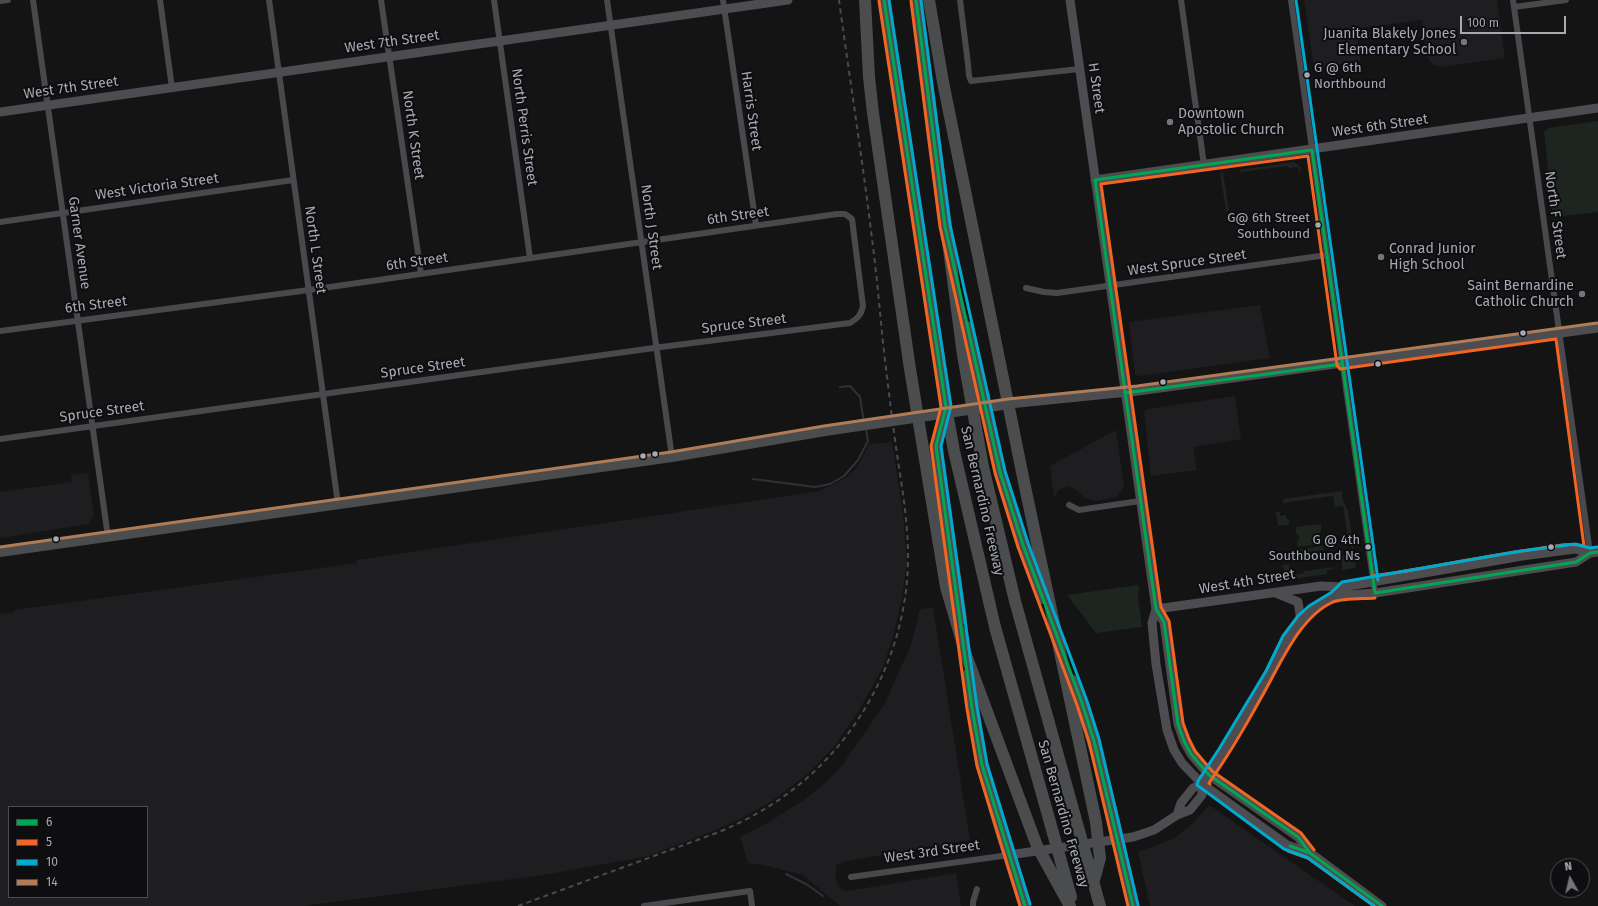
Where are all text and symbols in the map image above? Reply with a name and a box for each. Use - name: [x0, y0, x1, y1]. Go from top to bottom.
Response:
- scale bar: [1462, 8, 1568, 34]
- text: 100 m: [1467, 16, 1499, 30]
- place label: Juanita Blakely Jones Elementary School: [1323, 26, 1456, 58]
- street label: West 7th Street: [344, 27, 440, 57]
- marker: Juanita Blakely Jones Elementary School: [1459, 37, 1469, 47]
- place label: G @ 6th Northbound: [1314, 60, 1386, 91]
- street label: H Street: [1084, 61, 1108, 115]
- street label: North Perris Street: [507, 67, 541, 187]
- street label: Harris Street: [737, 70, 765, 152]
- marker: G @ 6th Northbound: [1302, 70, 1312, 80]
- street label: West 7th Street: [23, 73, 119, 103]
- street label: North K Street: [398, 89, 428, 181]
- place label: Downtown Apostolic Church: [1178, 106, 1284, 138]
- street label: West 6th Street: [1331, 111, 1429, 141]
- marker: Downtown Apostolic Church: [1165, 117, 1175, 127]
- street label: West Victoria Street: [94, 170, 220, 204]
- street label: North F Street: [1541, 170, 1569, 260]
- street label: North J Street: [637, 183, 665, 271]
- street label: Garner Avenue: [64, 196, 94, 290]
- street label: 6th Street: [706, 203, 770, 229]
- street label: North L Street: [301, 205, 329, 295]
- place label: G@ 6th Street Southbound: [1227, 210, 1310, 241]
- marker: G@ 6th Street Southbound: [1313, 220, 1323, 230]
- place label: Conrad Junior High School: [1389, 241, 1476, 274]
- street label: West Spruce Street: [1127, 246, 1247, 280]
- street label: 6th Street: [385, 249, 449, 275]
- marker: Conrad Junior High School: [1376, 252, 1386, 262]
- place label: Saint Bernardine Catholic Church: [1467, 278, 1574, 310]
- marker: Saint Bernardine Catholic Church: [1577, 289, 1587, 299]
- street label: 6th Street: [64, 293, 128, 317]
- street label: Spruce Street: [701, 310, 787, 338]
- unlabelled marker: [1518, 328, 1528, 338]
- street label: Spruce Street: [380, 354, 466, 382]
- unlabelled marker: [1373, 359, 1383, 369]
- unlabelled marker: [1158, 377, 1168, 387]
- street label: Spruce Street: [59, 398, 145, 426]
- street label: San Bernardino Freeway: [957, 425, 1007, 577]
- unlabelled marker: [650, 449, 660, 459]
- unlabelled marker: [638, 451, 648, 461]
- place label: G @ 4th Southbound Ns: [1269, 532, 1360, 563]
- unlabelled marker: [51, 534, 61, 544]
- marker: G @ 4th Southbound Ns: [1363, 542, 1373, 552]
- unlabelled marker: [1546, 542, 1556, 552]
- street label: West 4th Street: [1198, 566, 1296, 598]
- street label: San Bernardino Freeway: [1034, 738, 1092, 890]
- legend: [8, 806, 148, 898]
- text: 6: [46, 815, 52, 829]
- text: 5: [46, 835, 52, 849]
- street label: West 3rd Street: [883, 837, 981, 867]
- text: 10: [46, 855, 58, 869]
- north arrow: [1550, 858, 1590, 898]
- text: N: [1564, 860, 1573, 874]
- text: 14: [46, 875, 58, 889]

